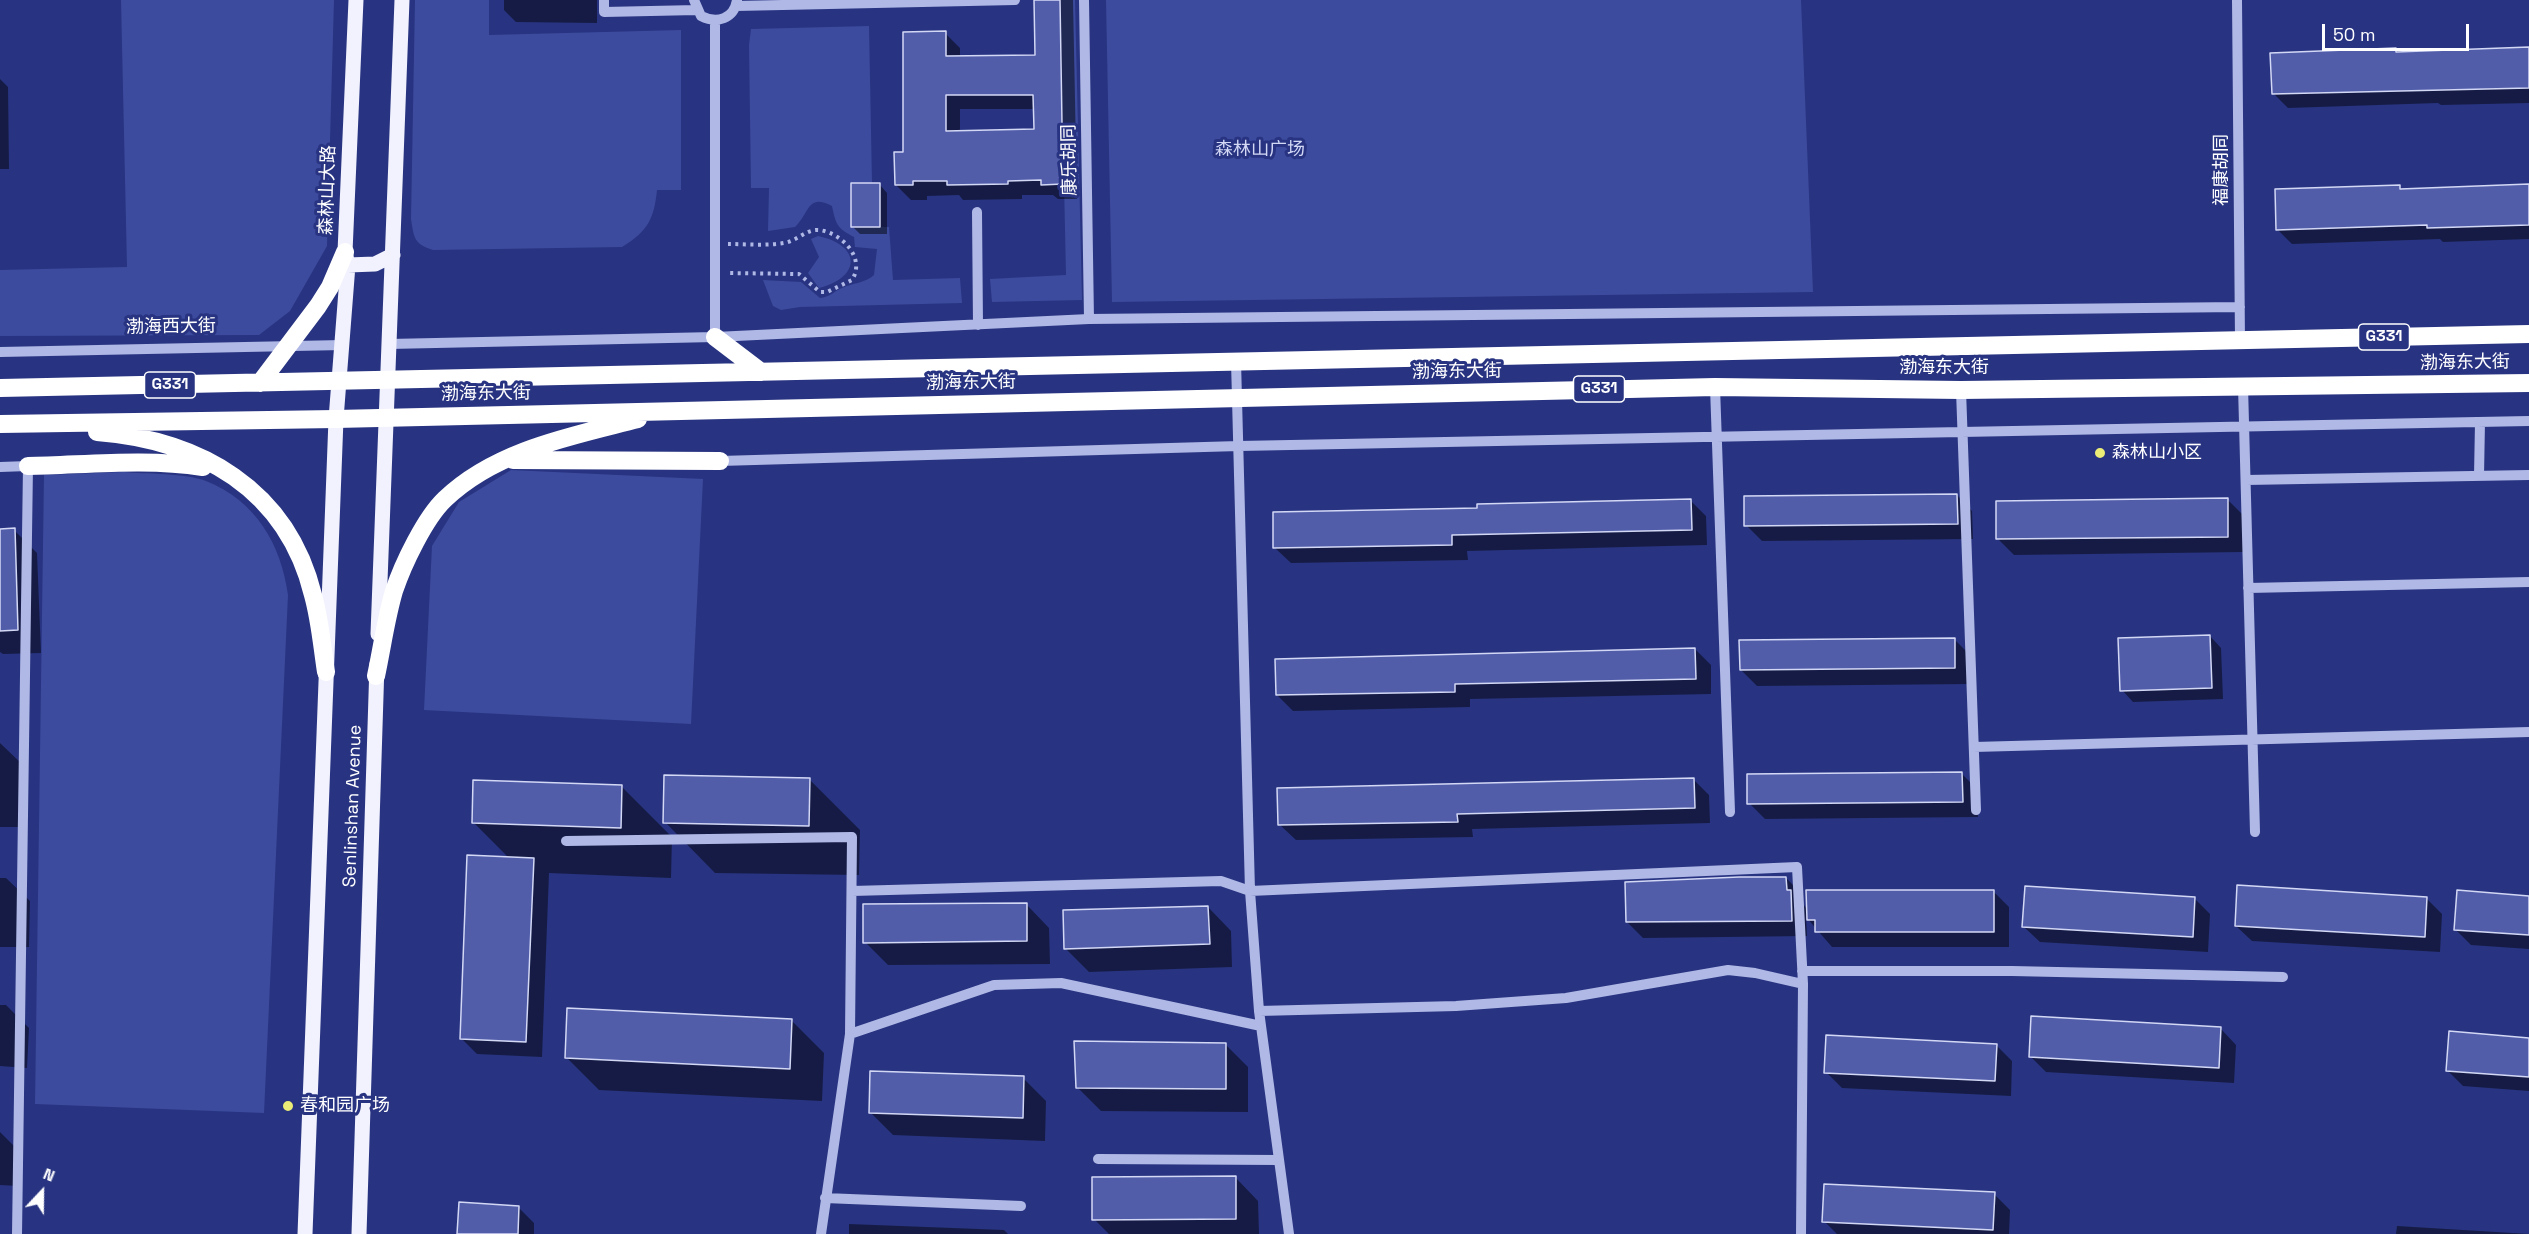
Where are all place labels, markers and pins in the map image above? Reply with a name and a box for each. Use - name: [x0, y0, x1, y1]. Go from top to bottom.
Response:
- place label: 森林山小区: [2112, 442, 2202, 464]
- marker: 森林山小区: [2093, 446, 2107, 460]
- place label: 春和园广场: [300, 1095, 390, 1117]
- marker: 春和园广场: [281, 1099, 295, 1113]

